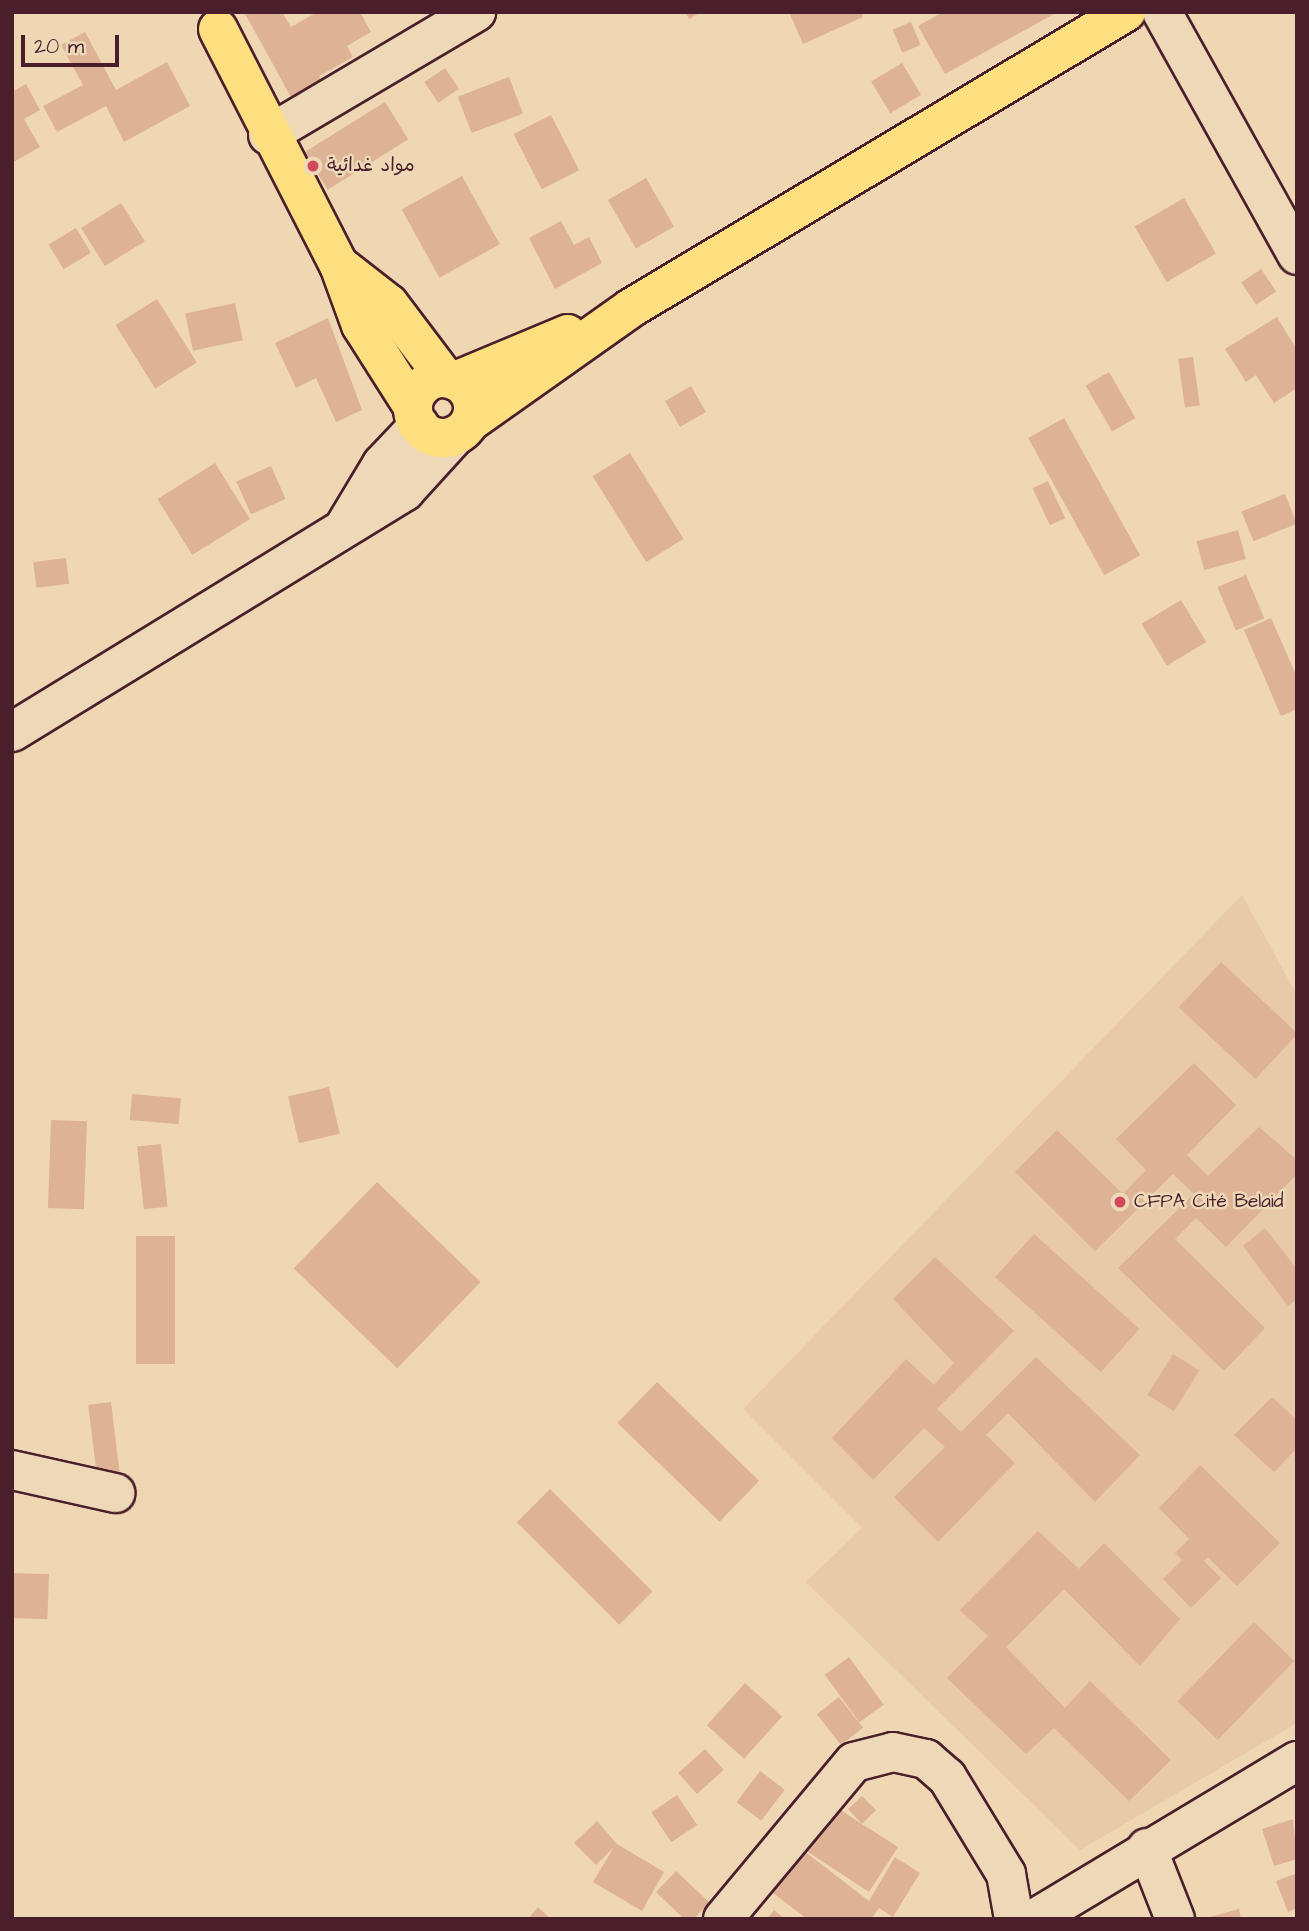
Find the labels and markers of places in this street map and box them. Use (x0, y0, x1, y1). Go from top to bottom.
place label: مواد غدائية (327, 155, 415, 177)
marker: مواد غدائية (305, 158, 321, 174)
place label: CFPA Cité Belaid (1134, 1191, 1283, 1213)
marker: CFPA Cité Belaid (1112, 1194, 1128, 1210)

